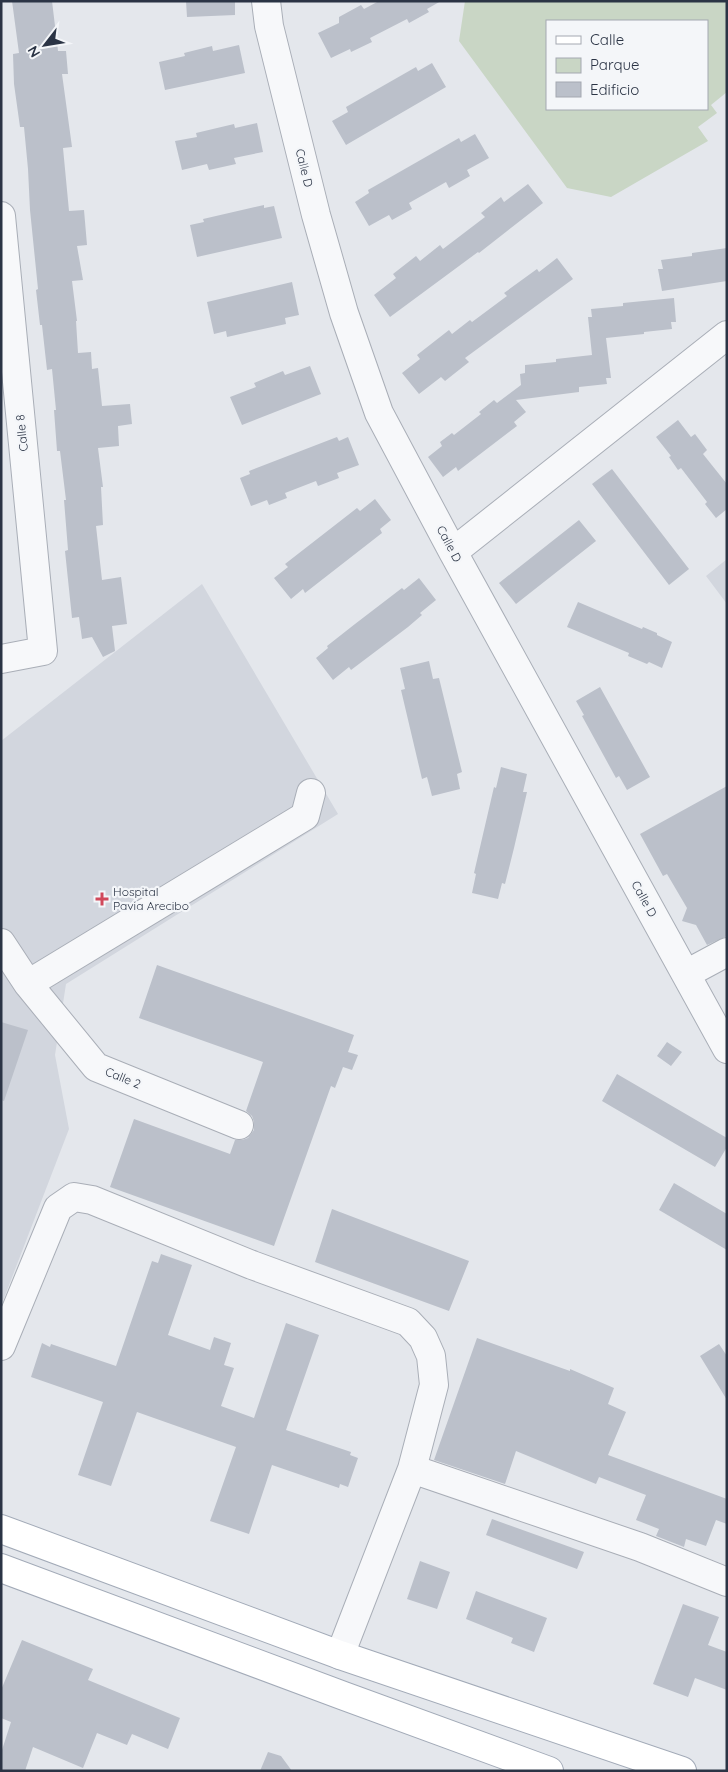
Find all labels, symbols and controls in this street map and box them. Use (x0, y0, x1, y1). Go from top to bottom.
north arrow (20, 20, 70, 70)
legend (546, 20, 708, 110)
text: Calle (590, 30, 624, 49)
text: N (23, 43, 44, 61)
text: Parque (590, 55, 640, 74)
text: Edificio (590, 80, 639, 99)
street label: Calle D (292, 147, 317, 189)
street label: Calle 8 (12, 414, 31, 452)
street label: Calle D (434, 523, 465, 565)
street label: Calle D (628, 878, 661, 920)
place label: Hospital Pavia Arecibo (113, 884, 189, 913)
marker: Hospital Pavia Arecibo (95, 892, 109, 906)
street label: Calle 2 (103, 1064, 144, 1092)

